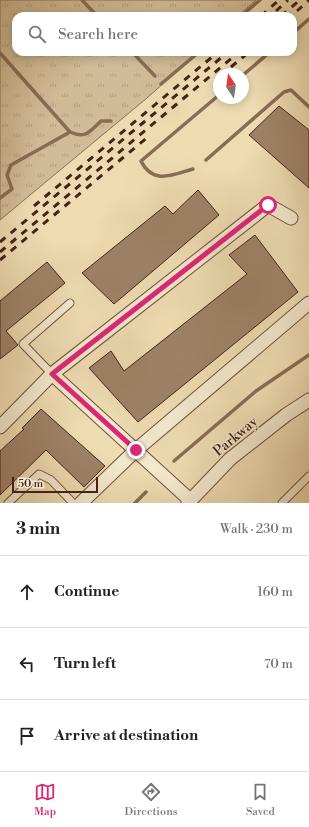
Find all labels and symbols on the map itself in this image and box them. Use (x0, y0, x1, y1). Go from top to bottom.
north arrow (213, 68, 249, 104)
route start (259, 196, 277, 214)
street label: Parkway (210, 413, 262, 461)
route end (127, 441, 145, 459)
scale bar (12, 475, 98, 494)

